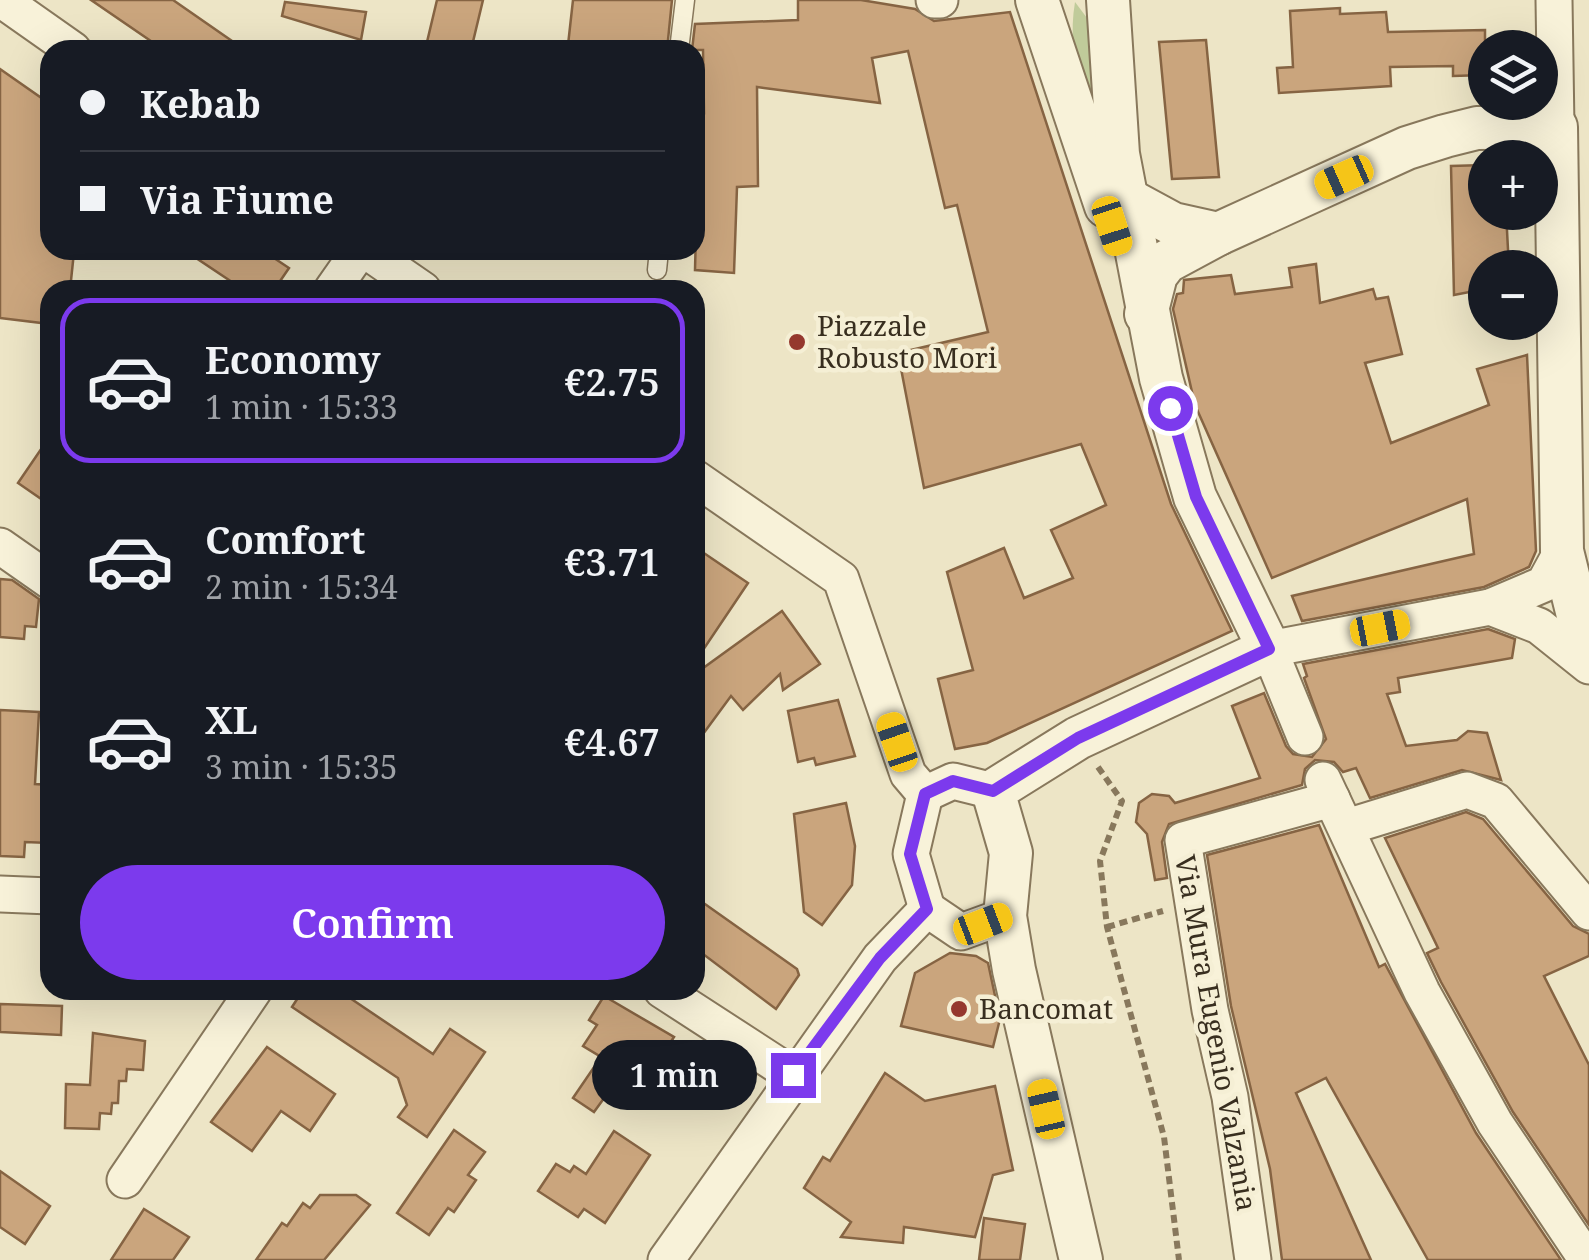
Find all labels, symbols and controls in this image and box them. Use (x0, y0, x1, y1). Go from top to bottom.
map controls (1468, 30, 1558, 340)
button: layers (1468, 30, 1558, 120)
text: Kebab (140, 77, 261, 129)
button: + (1468, 140, 1558, 230)
car (1310, 151, 1378, 203)
text: Via Fiume (140, 173, 334, 225)
car (1088, 193, 1136, 259)
button: − (1468, 250, 1558, 340)
place label: Piazzale Robusto Mori (817, 306, 997, 376)
marker: Piazzale Robusto Mori (786, 331, 808, 353)
text: Economy (205, 333, 381, 385)
icon: car (85, 336, 175, 426)
text: €2.75 (564, 355, 660, 407)
text: 1 min · 15:33 (205, 385, 398, 428)
route start (1148, 386, 1193, 431)
text: Comfort (205, 513, 365, 565)
icon: car (85, 516, 175, 606)
text: €3.71 (564, 535, 660, 587)
text: 2 min · 15:34 (205, 565, 398, 608)
car (1348, 608, 1412, 648)
text: XL (205, 693, 258, 745)
icon: car (85, 696, 175, 786)
car (873, 709, 921, 775)
text: €4.67 (564, 715, 660, 767)
text: 3 min · 15:35 (205, 745, 398, 788)
street label: Via Mura Eugenio Valzania (1167, 852, 1267, 1214)
button: Confirm (80, 865, 665, 980)
car (950, 899, 1016, 949)
place label: Bancomat (979, 989, 1113, 1027)
marker: Bancomat (948, 998, 970, 1020)
callout: 1 min (593, 1040, 758, 1110)
text: 1 min (630, 1053, 719, 1096)
route end (771, 1053, 816, 1098)
car (1025, 1076, 1067, 1142)

